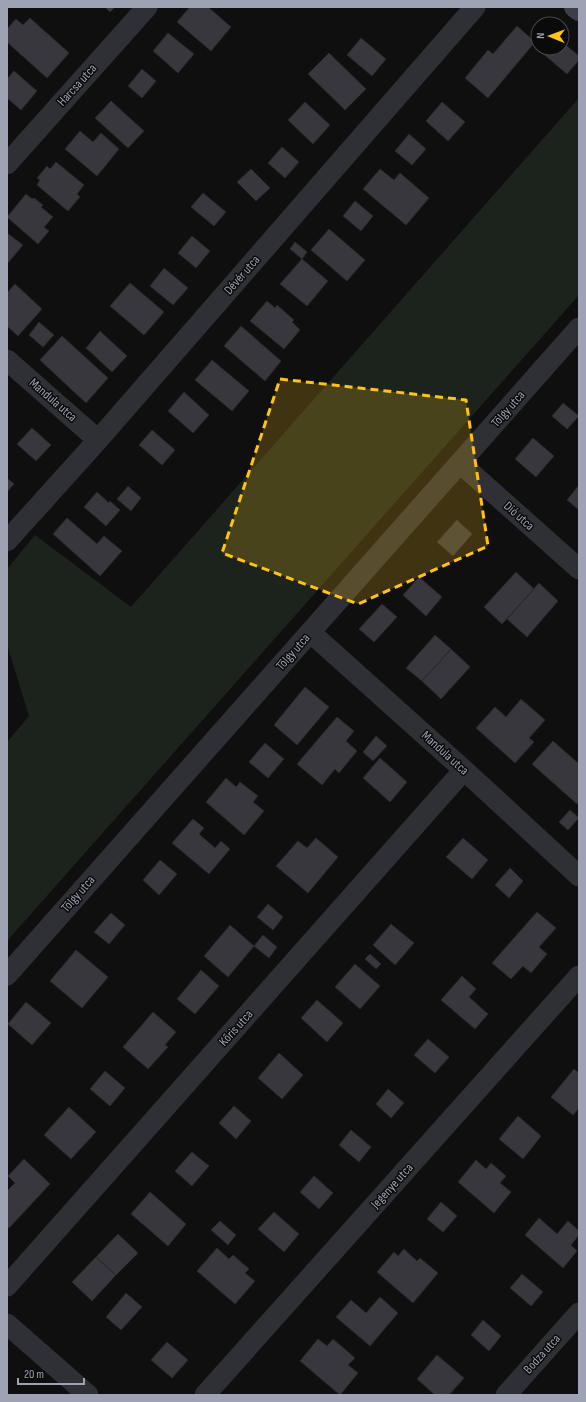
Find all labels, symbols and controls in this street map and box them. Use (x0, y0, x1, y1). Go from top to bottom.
north arrow (530, 16, 570, 56)
text: N (534, 33, 547, 39)
street label: Harcsa utca (54, 61, 100, 109)
street label: Dévér utca (221, 252, 263, 298)
street label: Mandula utca (26, 375, 80, 425)
street label: Tölgy utca (488, 387, 528, 431)
street label: Dió utca (500, 498, 538, 534)
street label: Tölgy utca (273, 630, 313, 674)
street label: Mandula utca (418, 728, 472, 778)
street label: Tölgy utca (58, 872, 98, 916)
street label: Kőris utca (216, 1007, 256, 1049)
street label: Jegenye utca (367, 1160, 416, 1213)
street label: Bodza utca (520, 1331, 564, 1377)
scale bar (18, 1360, 84, 1386)
text: 20 m (24, 1367, 44, 1382)

